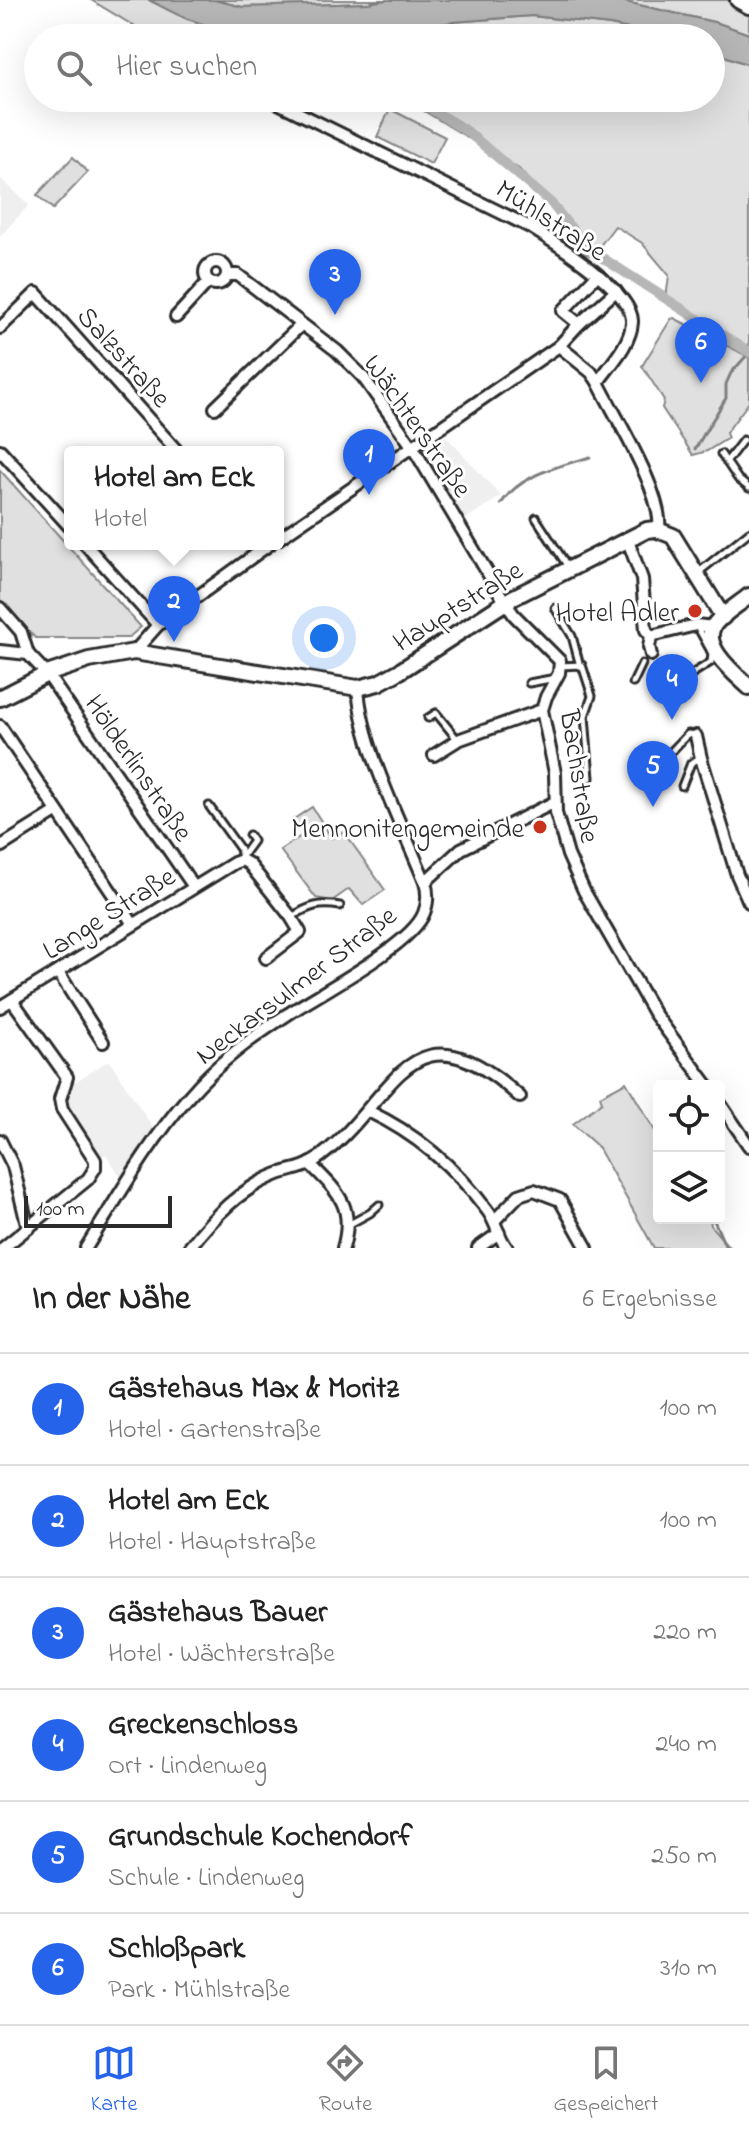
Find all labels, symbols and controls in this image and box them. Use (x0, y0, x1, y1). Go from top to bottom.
search box (24, 24, 725, 112)
icon: search (52, 46, 96, 90)
text: Hier suchen (116, 46, 257, 90)
street label: Mühlstraße (486, 171, 614, 274)
pin: 3 (309, 249, 361, 315)
street label: Salzstraße (66, 298, 179, 419)
pin: 6 (675, 317, 727, 383)
street label: Wächterstraße (351, 347, 481, 507)
pin: 1 (343, 429, 395, 495)
popup (64, 446, 284, 550)
text: Hotel am Eck (94, 457, 254, 501)
text: Hotel (94, 501, 147, 539)
street label: Hauptstraße (386, 551, 532, 664)
pin: 2 (148, 576, 200, 642)
place label: Hotel Adler (556, 594, 679, 635)
marker: Hotel Adler (686, 602, 704, 620)
your location (304, 618, 344, 658)
pin: 4 (646, 654, 698, 720)
street label: Hölderlinstraße (73, 687, 202, 851)
street label: Bachstraße (547, 706, 608, 847)
pin: 5 (627, 741, 679, 807)
place label: Mennonitengemeinde (291, 810, 524, 851)
marker: Mennonitengemeinde (531, 818, 549, 836)
street label: Lange Straße (35, 858, 185, 972)
street label: Neckarsulmer Straße (188, 897, 407, 1076)
map controls (653, 1080, 725, 1224)
button: locate (653, 1080, 725, 1152)
button: layers (653, 1152, 725, 1224)
scale bar (24, 1192, 172, 1228)
text: 100 m (36, 1194, 85, 1226)
text: In der Nähe (32, 1275, 190, 1325)
text: 6 Ergebnisse (583, 1281, 717, 1319)
text: Gästehaus Max & Moritz (108, 1368, 399, 1412)
text: 1 (54, 1390, 62, 1428)
text: 100 m (660, 1390, 717, 1428)
text: Hotel · Gartenstraße (108, 1412, 321, 1450)
text: Hotel am Eck (108, 1480, 269, 1524)
text: 2 (52, 1502, 64, 1540)
text: 100 m (660, 1502, 717, 1540)
text: Hotel · Hauptstraße (108, 1524, 316, 1562)
text: Gästehaus Bauer (108, 1592, 327, 1636)
text: 3 (53, 1614, 63, 1652)
text: 220 m (653, 1614, 717, 1652)
text: Hotel · Wächterstraße (108, 1636, 335, 1674)
text: Greckenschloss (108, 1704, 298, 1748)
text: 4 (53, 1726, 63, 1764)
text: 240 m (655, 1726, 717, 1764)
text: Ort · Lindenweg (108, 1748, 267, 1786)
text: Grundschule Kochendorf (108, 1816, 412, 1860)
text: 5 (51, 1838, 65, 1876)
text: 250 m (651, 1838, 717, 1876)
text: Schule · Lindenweg (108, 1860, 305, 1898)
text: Schloßpark (108, 1928, 245, 1972)
text: 6 (52, 1950, 64, 1988)
text: 310 m (660, 1950, 717, 1988)
text: Park · Mühlstraße (108, 1972, 290, 2010)
tab: Karte (91, 2041, 137, 2121)
tab: Route (319, 2041, 372, 2121)
tab: Gespeichert (553, 2041, 658, 2121)

